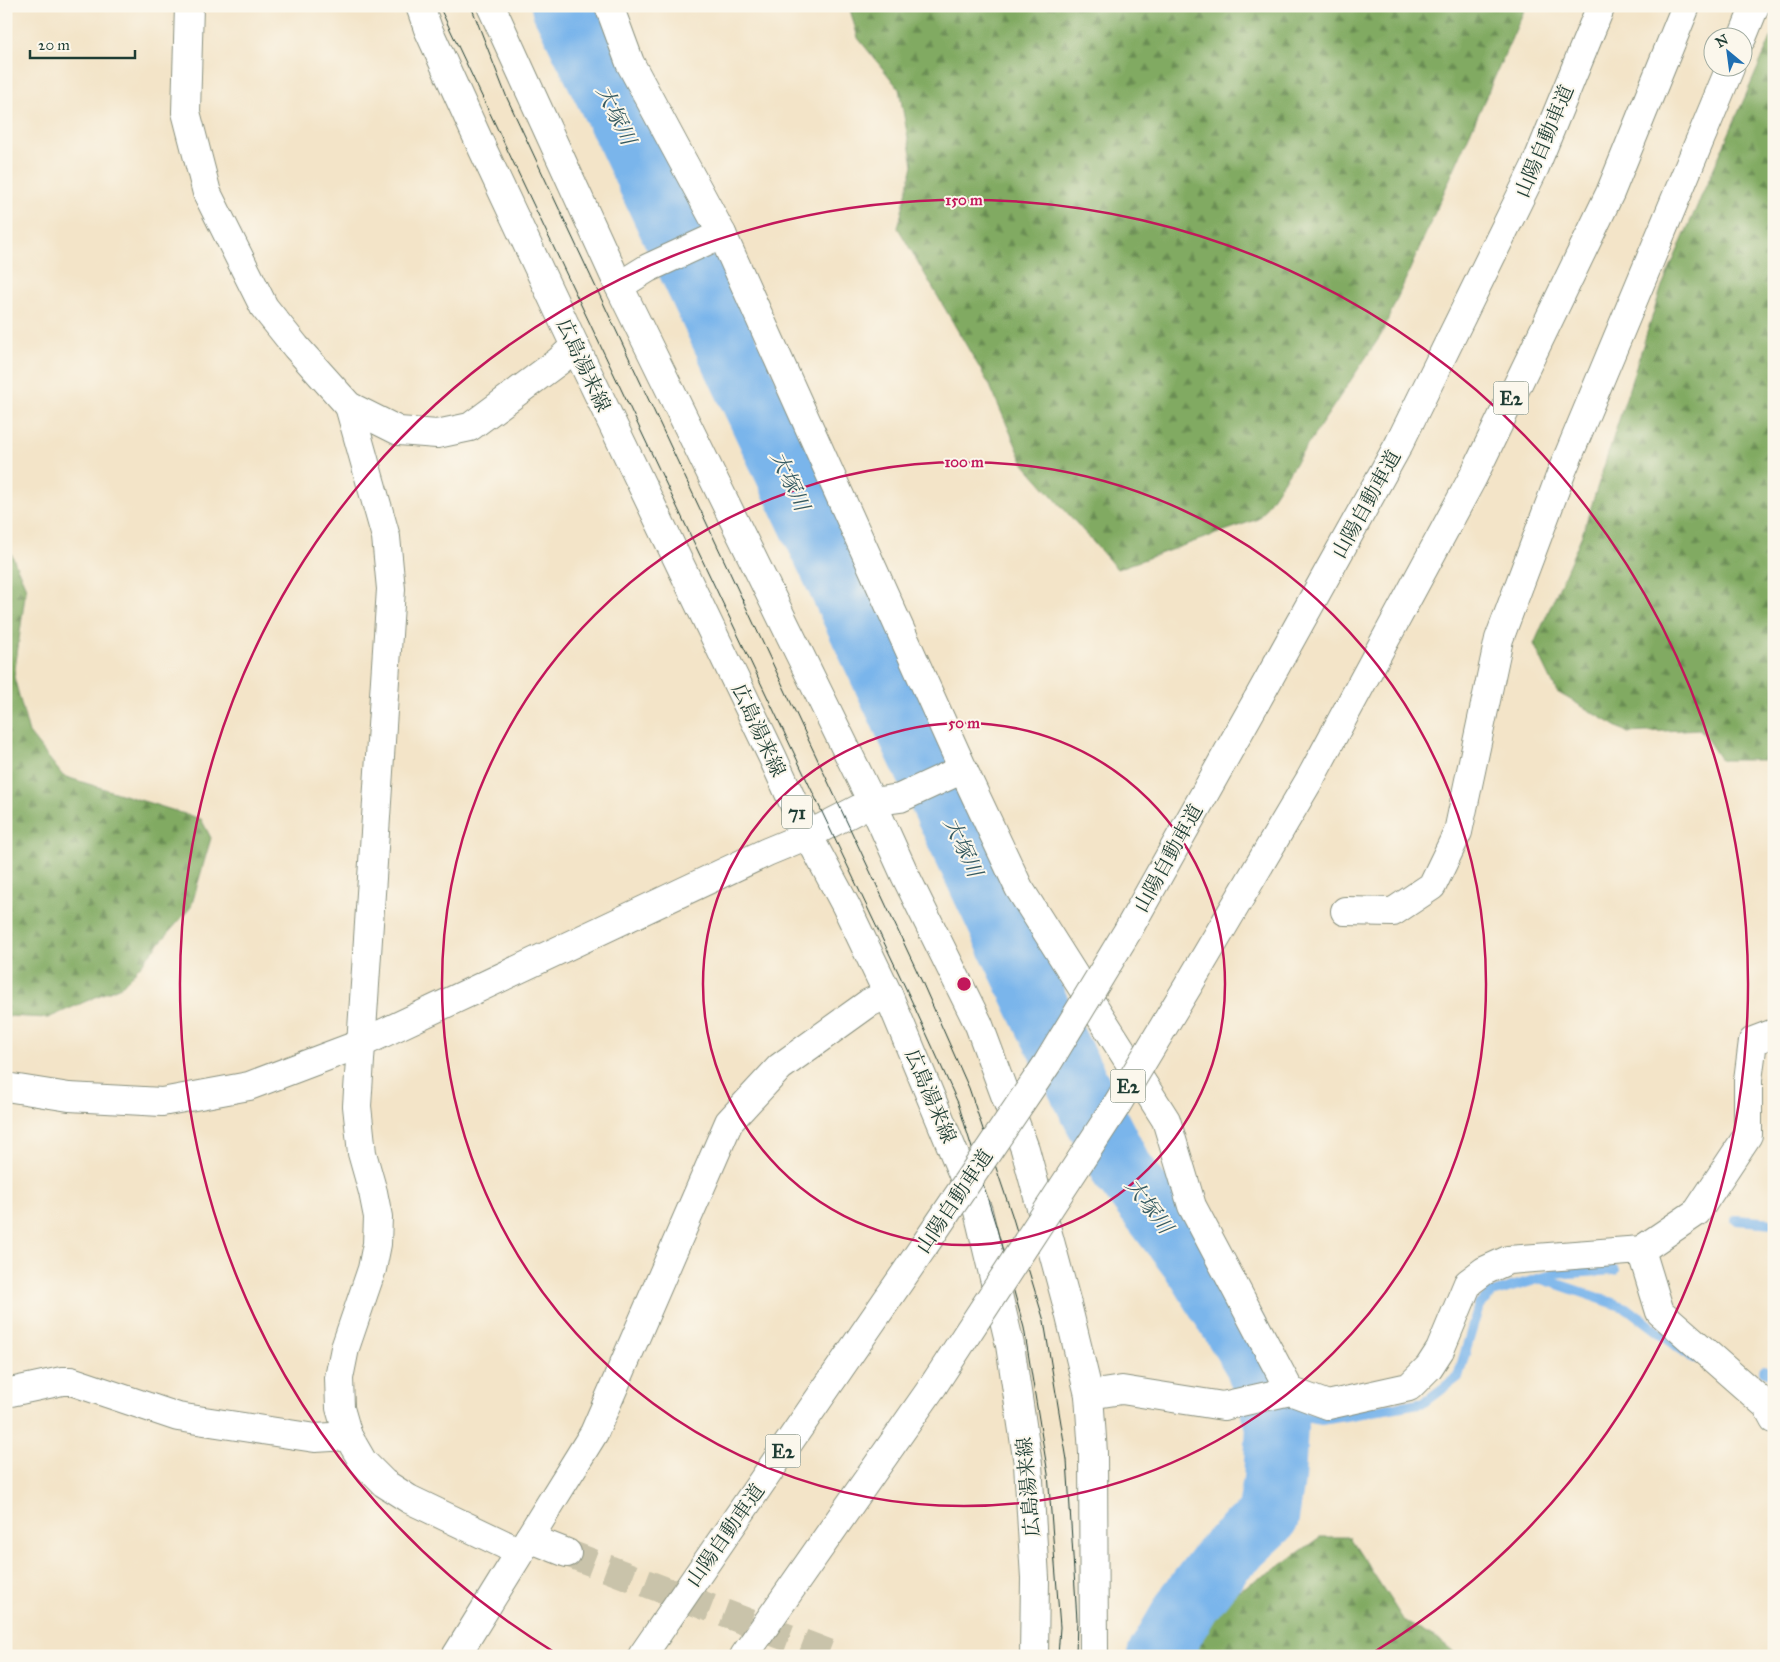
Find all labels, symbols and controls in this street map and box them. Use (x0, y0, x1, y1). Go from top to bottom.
scale bar (30, 28, 135, 60)
north arrow (1702, 28, 1752, 78)
text: N (1713, 31, 1731, 51)
text: 20 m (38, 36, 70, 54)
water label: 大塚川 (591, 81, 642, 151)
street label: 山陽自動車道 (1510, 81, 1578, 201)
text: 150 m (945, 191, 983, 209)
street label: 広島湯来線 (552, 315, 616, 415)
road number: E2 (1494, 382, 1528, 414)
street label: 山陽自動車道 (1326, 446, 1406, 562)
water label: 大塚川 (765, 447, 816, 517)
text: 100 m (944, 453, 984, 471)
street label: 広島湯来線 (727, 680, 791, 780)
text: 50 m (948, 714, 980, 732)
road number: 71 (782, 796, 812, 829)
street label: 山陽自動車道 (1128, 800, 1208, 916)
water label: 大塚川 (938, 813, 989, 883)
centre of rings (955, 975, 973, 993)
street label: 広島湯来線 (900, 1045, 962, 1147)
road number: E2 (1110, 1070, 1146, 1102)
street label: 山陽自動車道 (910, 1145, 998, 1257)
water label: 大塚川 (1120, 1173, 1180, 1241)
road number: E2 (766, 1434, 800, 1468)
street label: 広島湯来線 (1012, 1436, 1044, 1538)
street label: 山陽自動車道 (681, 1479, 769, 1591)

